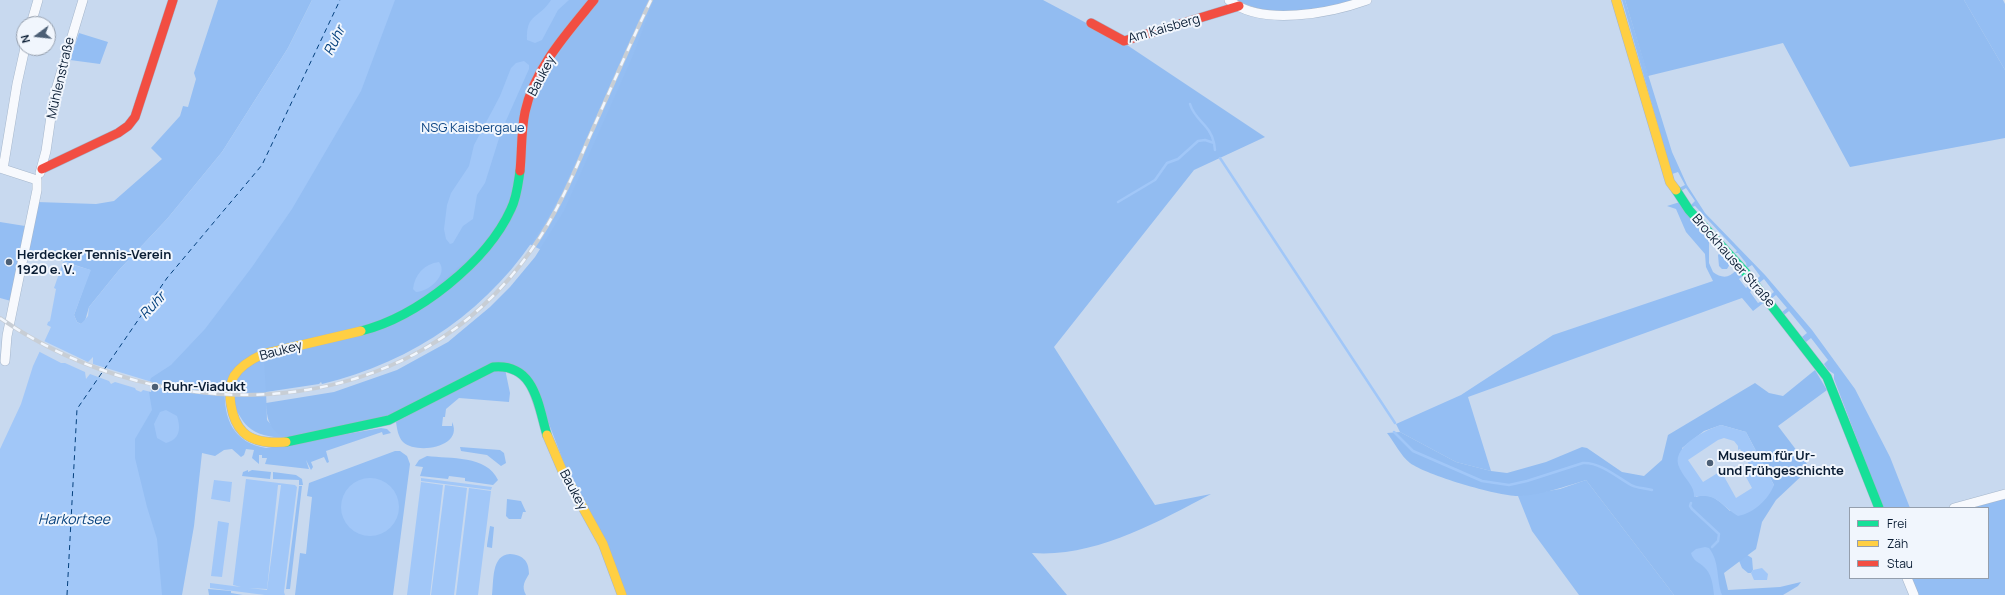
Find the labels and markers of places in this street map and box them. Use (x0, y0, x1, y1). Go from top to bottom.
place label: Herdecker Tennis-Verein 1920 e. V. (17, 247, 171, 278)
marker: Herdecker Tennis-Verein 1920 e. V. (4, 257, 14, 267)
place label: Ruhr-Viadukt (163, 379, 246, 395)
marker: Ruhr-Viadukt (150, 382, 160, 392)
place label: Museum für Ur- und Frühgeschichte (1718, 448, 1844, 479)
marker: Museum für Ur- und Frühgeschichte (1705, 458, 1715, 468)

